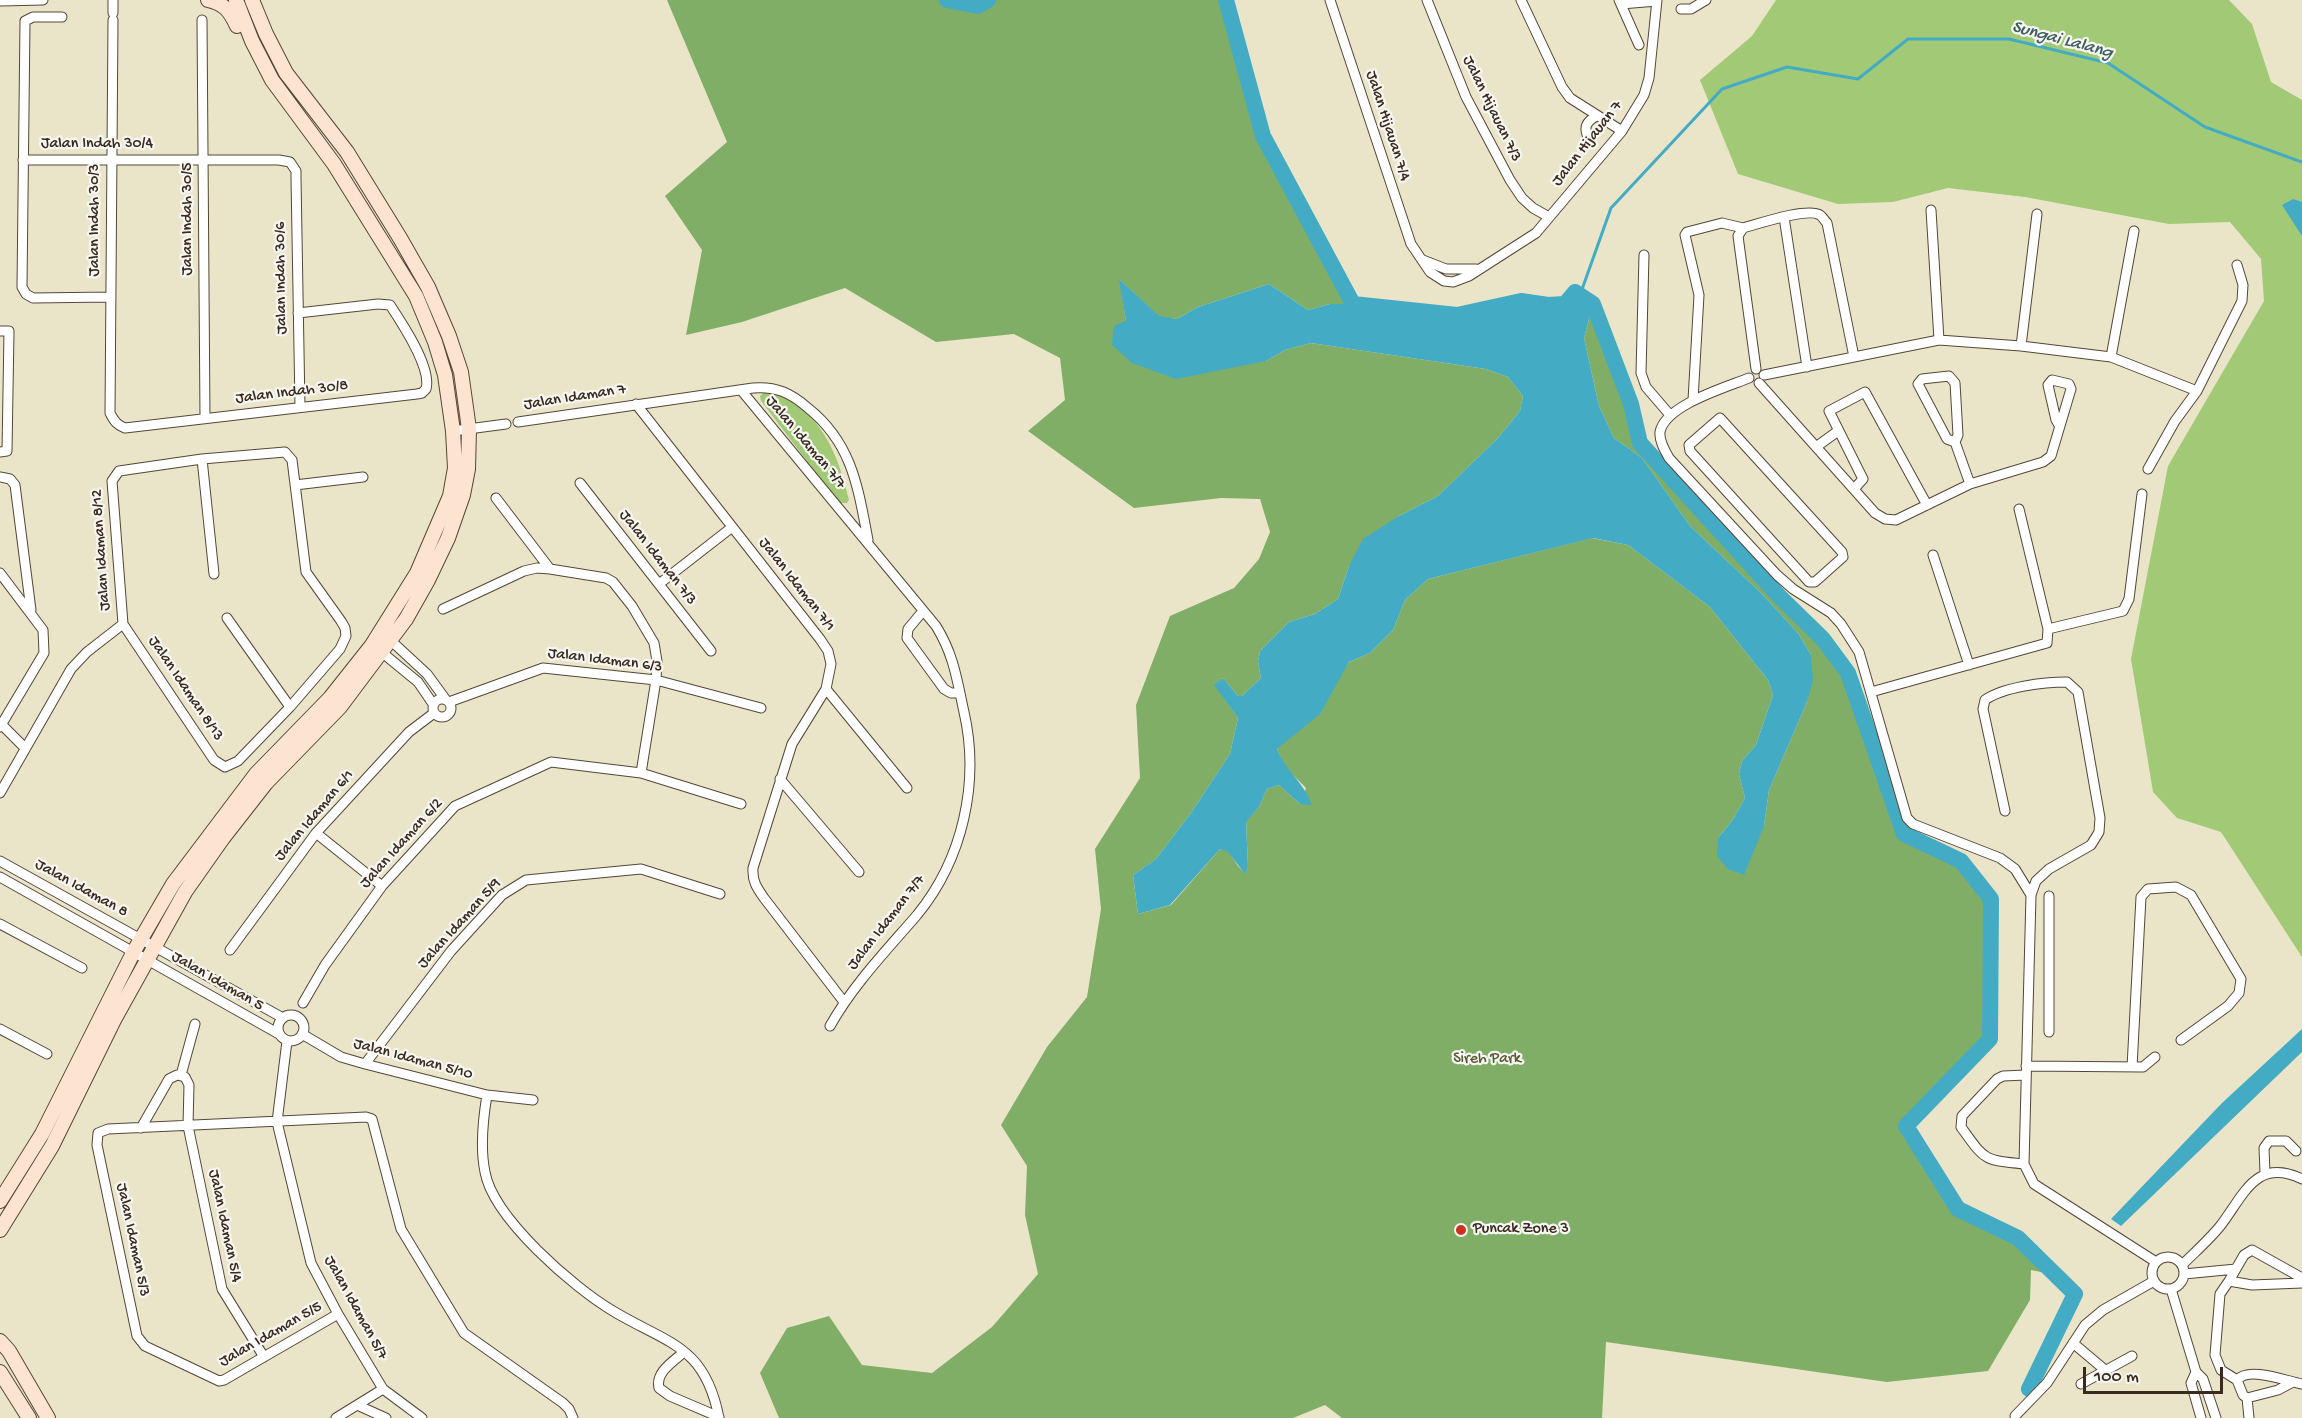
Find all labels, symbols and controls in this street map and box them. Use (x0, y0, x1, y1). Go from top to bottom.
water label: Sungai Lalang (2009, 17, 2115, 65)
street label: Jalan Hijauan 7/3 (1457, 53, 1525, 165)
street label: Jalan Hijauan 7/4 (1360, 68, 1414, 184)
street label: Jalan Hijauan 7 (1549, 97, 1627, 191)
street label: Jalan Indah 30/4 (41, 135, 153, 155)
street label: Jalan Indah 30/5 (179, 163, 199, 275)
street label: Jalan Indah 30/3 (86, 164, 106, 276)
street label: Jalan Indah 30/6 (271, 222, 293, 334)
street label: Jalan Indah 30/8 (235, 377, 349, 409)
street label: Jalan Idaman 7 (523, 380, 627, 416)
street label: Jalan Idaman 7/7 (761, 393, 849, 493)
street label: Jalan Idaman 8/12 (88, 489, 116, 611)
street label: Jalan Idaman 7/3 (614, 507, 700, 609)
street label: Jalan Idaman 7/1 (753, 534, 839, 636)
street label: Jalan Idaman 8/13 (143, 633, 227, 745)
street label: Jalan Idaman 6/3 (547, 644, 663, 678)
street label: Jalan Idaman 6/1 (271, 766, 359, 866)
street label: Jalan Idaman 6/2 (356, 795, 448, 893)
street label: Jalan Idaman 8 (31, 855, 131, 923)
street label: Jalan Idaman 7/7 (844, 872, 930, 974)
street label: Jalan Idaman 5/9 (414, 875, 506, 973)
street label: Jalan Idaman 5 (167, 948, 267, 1016)
street label: Jalan Idaman 5/10 (351, 1035, 475, 1085)
park label: Sireh Park (1453, 1050, 1521, 1070)
street label: Jalan Idaman 5/4 (203, 1168, 245, 1284)
street label: Jalan Idaman 5/3 (111, 1182, 153, 1298)
place label: Puncak Zone 3 (1473, 1220, 1569, 1240)
marker: Puncak Zone 3 (1454, 1223, 1468, 1237)
street label: Jalan Idaman 5/7 (319, 1253, 391, 1363)
street label: Jalan Idaman 5/5 (216, 1298, 326, 1372)
scale bar (2086, 1355, 2226, 1393)
text: 100 m (2094, 1367, 2139, 1388)

